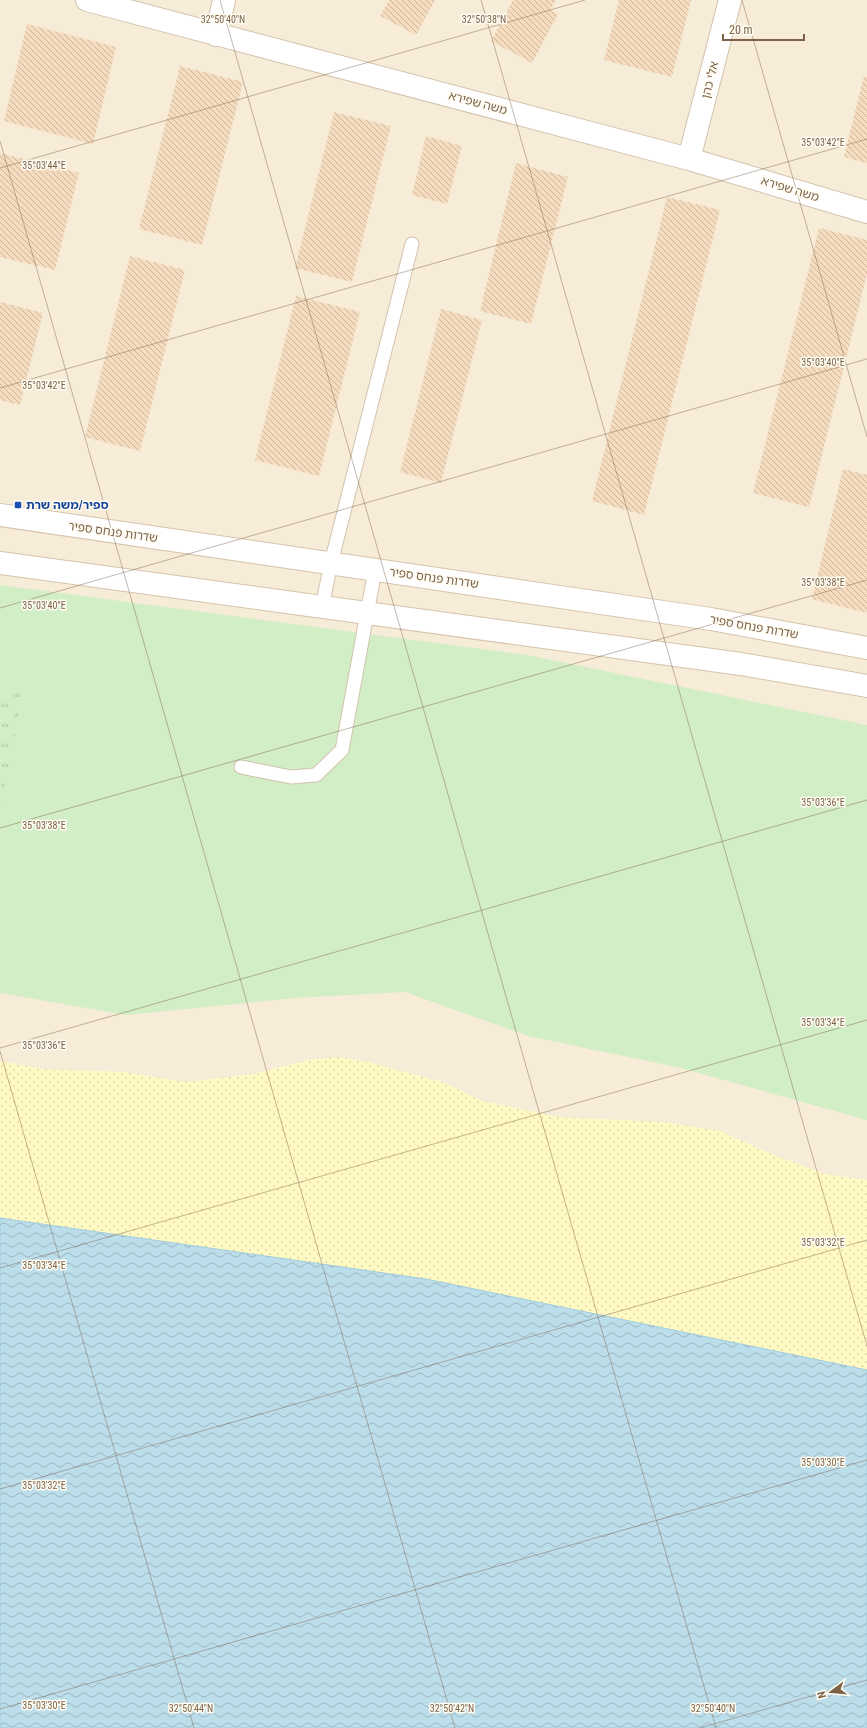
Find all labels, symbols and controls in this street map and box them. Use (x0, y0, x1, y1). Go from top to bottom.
text: 32°50'40"N (201, 14, 245, 25)
text: 32°50'38"N (462, 14, 506, 25)
scale bar (723, 16, 804, 42)
text: 20 m (729, 23, 753, 37)
street label: אלי כהן (699, 60, 721, 100)
street label: משה שפירא (447, 88, 509, 118)
text: 35°03'42"E (801, 137, 845, 148)
text: 35°03'44"E (22, 160, 66, 171)
street label: משה שפירא (759, 174, 821, 204)
text: 35°03'40"E (801, 357, 845, 368)
text: 35°03'42"E (22, 380, 66, 391)
place label: ספיר/משה שרת (26, 498, 109, 512)
marker: ספיר/משה שרת (13, 500, 23, 510)
street label: שדרות פנחס ספיר (67, 519, 159, 545)
street label: שדרות פנחס ספיר (388, 565, 480, 591)
text: 35°03'38"E (801, 577, 845, 588)
text: 35°03'40"E (22, 600, 66, 611)
street label: שדרות פנחס ספיר (708, 612, 800, 642)
text: 35°03'36"E (801, 797, 845, 808)
text: 35°03'38"E (22, 820, 66, 831)
text: 35°03'34"E (801, 1017, 845, 1028)
text: 35°03'36"E (22, 1040, 66, 1051)
text: 35°03'32"E (801, 1237, 845, 1248)
text: 35°03'34"E (22, 1260, 66, 1271)
text: 35°03'30"E (801, 1457, 845, 1468)
text: 35°03'32"E (22, 1480, 66, 1491)
north arrow (811, 1672, 851, 1712)
text: N (815, 1689, 829, 1700)
text: 35°03'30"E (22, 1700, 66, 1711)
text: 32°50'44"N (169, 1703, 213, 1714)
text: 32°50'42"N (430, 1703, 474, 1714)
text: 32°50'40"N (691, 1703, 735, 1714)

